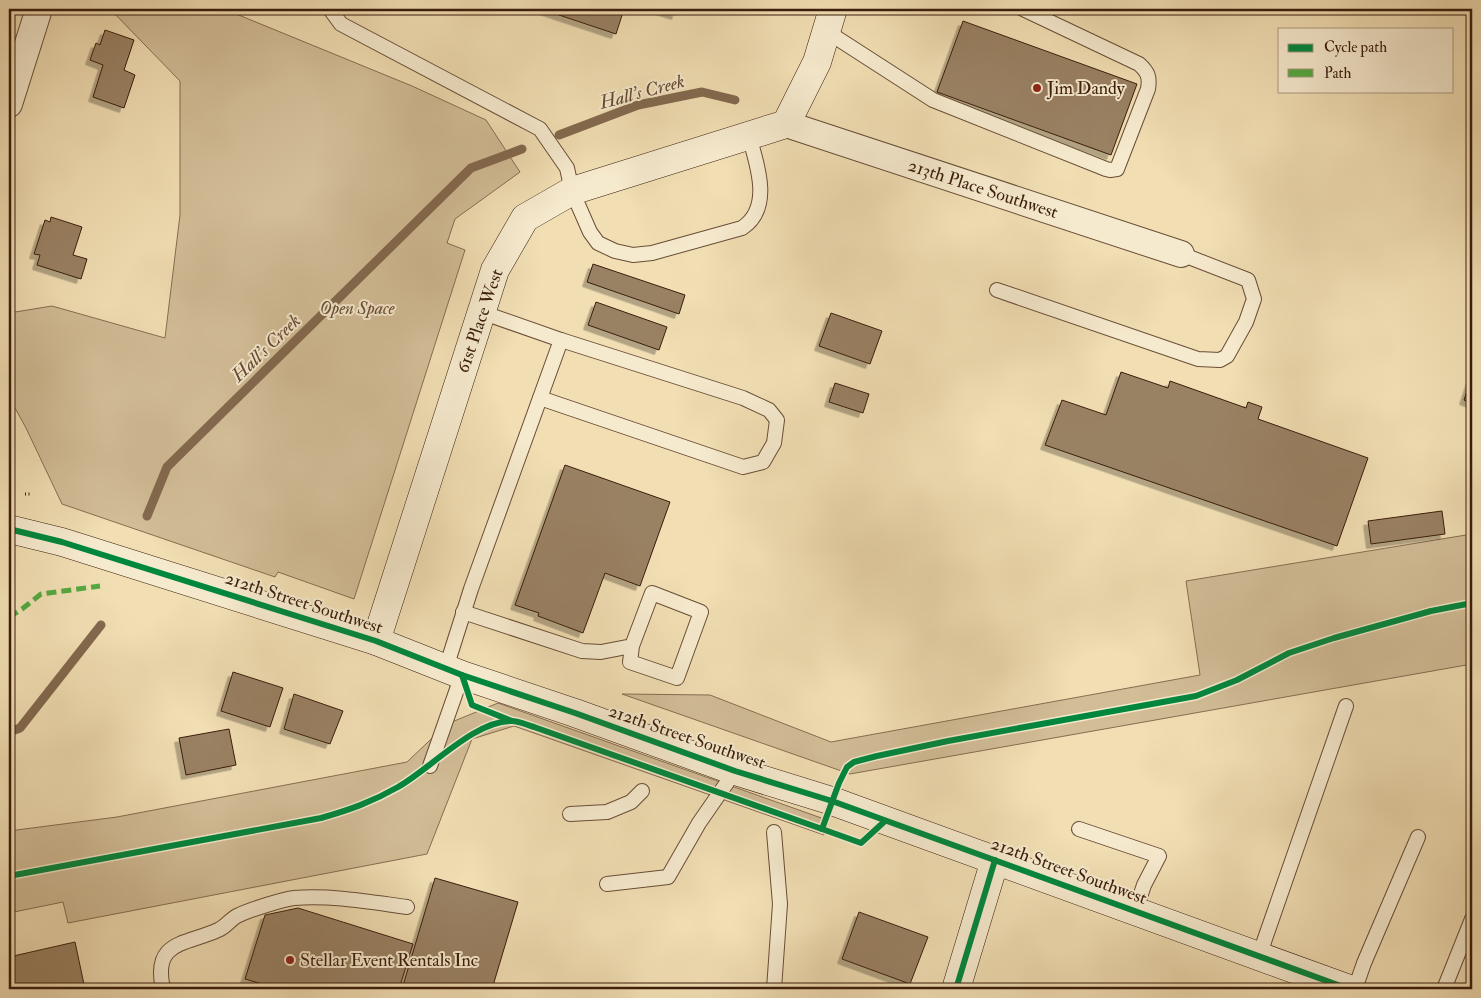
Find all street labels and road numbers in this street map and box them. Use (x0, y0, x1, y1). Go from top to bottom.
street label: 213th Place Southwest (905, 154, 1061, 224)
street label: 61st Place West (451, 266, 509, 376)
street label: 212th Street Southwest (222, 567, 386, 639)
street label: 212th Street Southwest (606, 699, 769, 775)
street label: 212th Street Southwest (988, 832, 1150, 910)

